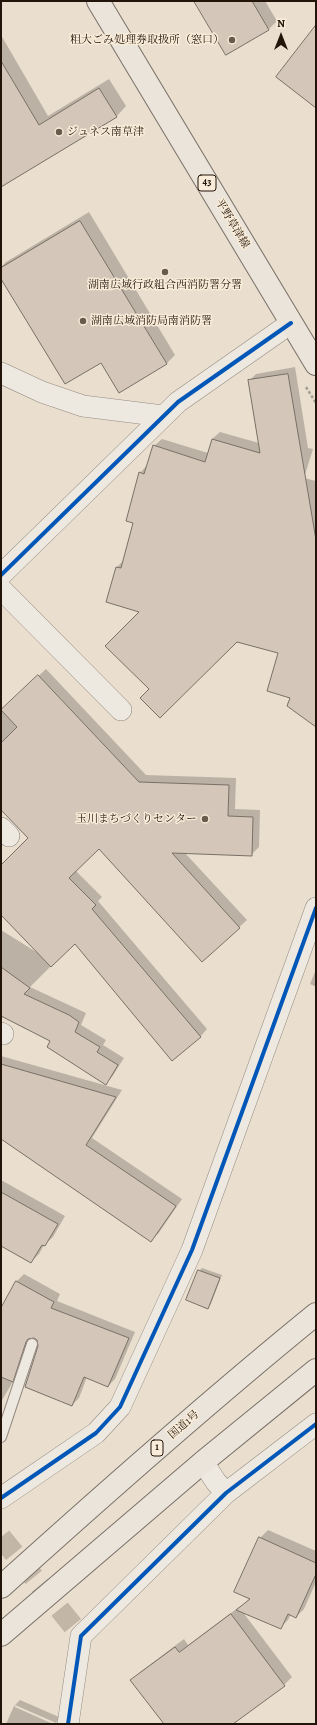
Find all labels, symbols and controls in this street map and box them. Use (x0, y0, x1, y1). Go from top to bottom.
north arrow (261, 16, 301, 56)
text: N (277, 16, 285, 31)
place label: 粗大ごみ処理券取扱所（窓口） (70, 33, 224, 47)
marker: 粗大ごみ処理券取扱所（窓口） (227, 35, 237, 45)
place label: ジュネス南草津 (67, 125, 144, 139)
marker: ジュネス南草津 (54, 127, 64, 137)
road number: 43 (198, 175, 216, 191)
street label: 平野草津線 (212, 197, 252, 251)
marker: 湖南広域行政組合西消防署分署 (160, 267, 170, 277)
place label: 湖南広域行政組合西消防署分署 (88, 278, 242, 292)
place label: 湖南広域消防局南消防署 (91, 314, 212, 328)
marker: 湖南広域消防局南消防署 (78, 316, 88, 326)
place label: 玉川まちづくりセンター (76, 812, 197, 826)
marker: 玉川まちづくりセンター (200, 814, 210, 824)
street label: 国道1号 (166, 1408, 202, 1442)
road number: 1 (151, 1440, 163, 1456)

